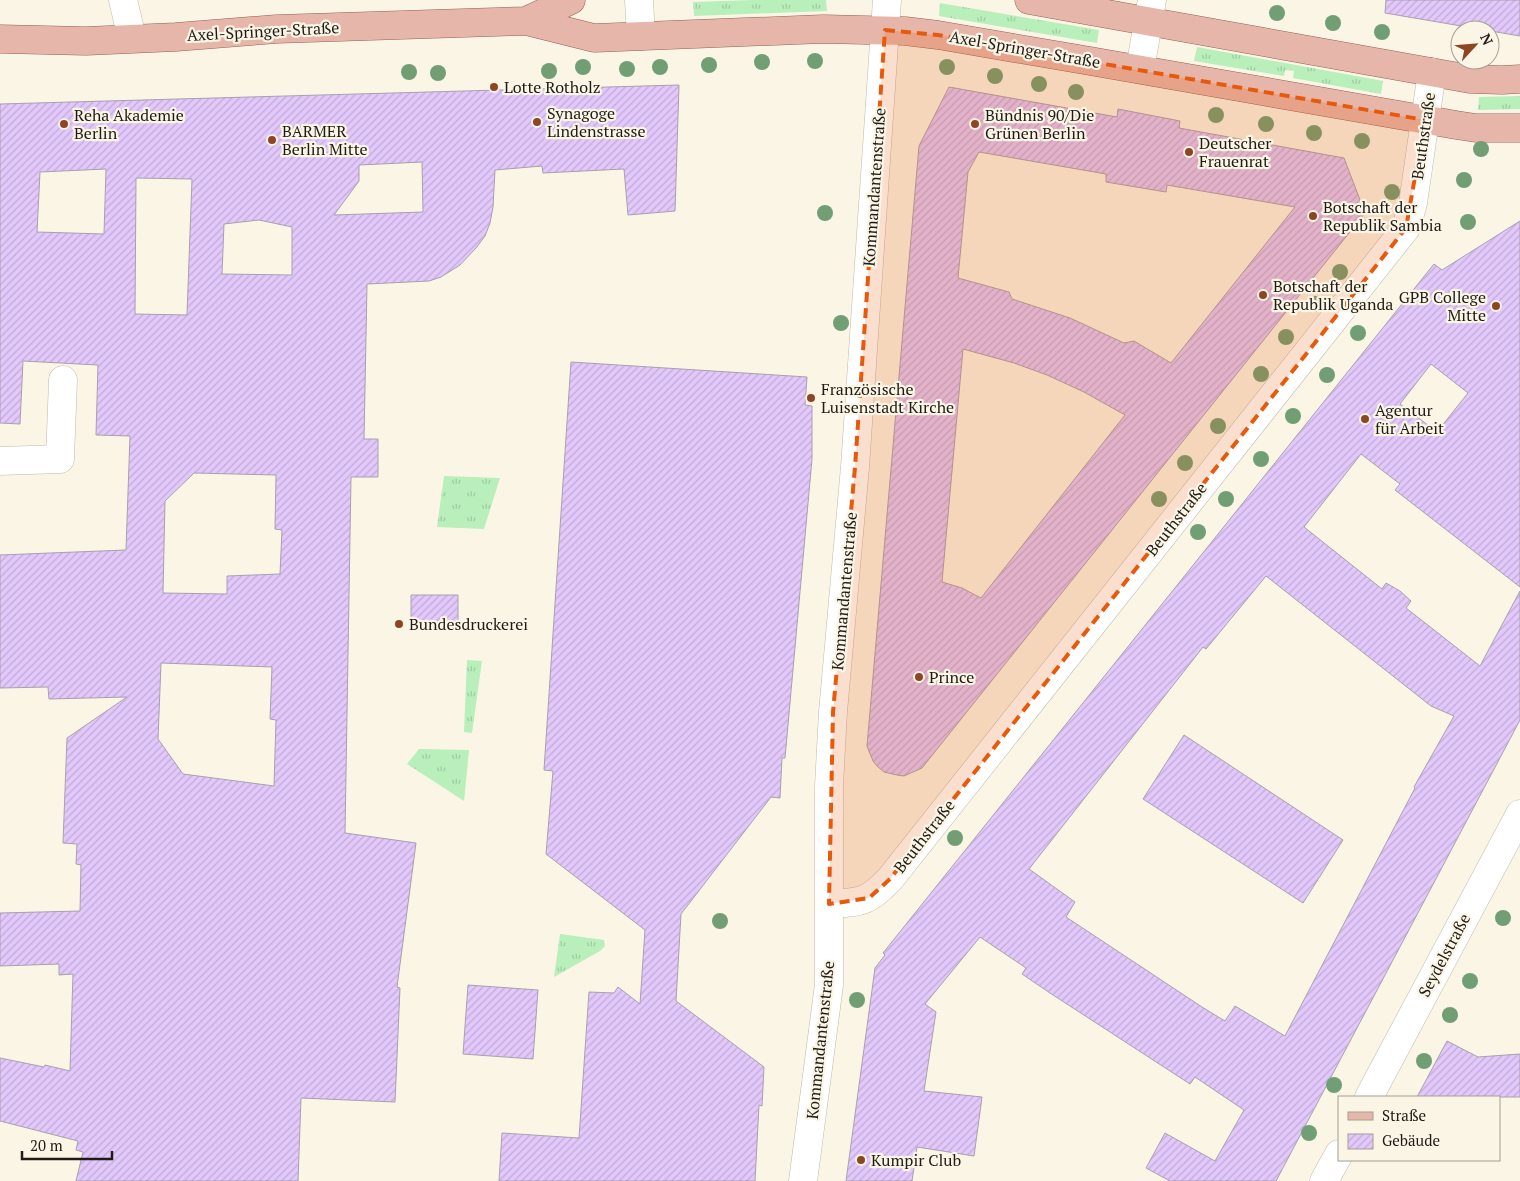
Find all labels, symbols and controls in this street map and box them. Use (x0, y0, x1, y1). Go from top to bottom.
street label: Axel-Springer-Straße (186, 16, 340, 46)
north arrow (1450, 20, 1500, 70)
street label: Axel-Springer-Straße (948, 25, 1102, 73)
text: N (1476, 30, 1498, 48)
place label: Lotte Rotholz (504, 76, 601, 98)
marker: Lotte Rotholz (488, 81, 500, 93)
street label: Beuthstraße (1406, 91, 1440, 181)
place label: Synagoge Lindenstrasse (547, 102, 646, 142)
place label: Reha Akademie Berlin (74, 104, 184, 144)
place label: Bündnis 90/Die Grünen Berlin (985, 104, 1094, 144)
street label: Kommandantenstraße (857, 107, 891, 267)
marker: Synagoge Lindenstrasse (531, 116, 543, 128)
marker: Reha Akademie Berlin (58, 118, 70, 130)
marker: Bündnis 90/Die Grünen Berlin (969, 118, 981, 130)
place label: BARMER Berlin Mitte (282, 120, 368, 160)
place label: Deutscher Frauenrat (1199, 132, 1272, 172)
marker: BARMER Berlin Mitte (266, 134, 278, 146)
marker: Deutscher Frauenrat (1183, 146, 1195, 158)
place label: Botschaft der Republik Sambia (1323, 196, 1442, 236)
marker: Botschaft der Republik Sambia (1307, 210, 1319, 222)
place label: Botschaft der Republik Uganda (1273, 275, 1393, 315)
place label: GPB College Mitte (1399, 286, 1486, 326)
marker: Botschaft der Republik Uganda (1257, 289, 1269, 301)
marker: GPB College Mitte (1490, 300, 1502, 312)
place label: Französische Luisenstadt Kirche (821, 378, 954, 418)
marker: Französische Luisenstadt Kirche (805, 392, 817, 404)
place label: Agentur für Arbeit (1375, 399, 1444, 439)
marker: Agentur für Arbeit (1359, 413, 1371, 425)
street label: Beuthstraße (1140, 478, 1212, 560)
street label: Kommandantenstraße (826, 511, 862, 671)
place label: Bundesdruckerei (409, 613, 528, 635)
marker: Bundesdruckerei (393, 618, 405, 630)
place label: Prince (929, 666, 974, 688)
marker: Prince (913, 671, 925, 683)
street label: Beuthstraße (888, 795, 960, 877)
street label: Seydelstraße (1413, 909, 1475, 1001)
street label: Kommandantenstraße (801, 960, 839, 1120)
legend (1338, 1096, 1500, 1161)
text: Straße (1382, 1105, 1426, 1125)
scale bar (22, 1128, 112, 1160)
text: Gebäude (1382, 1130, 1440, 1150)
text: 20 m (30, 1135, 63, 1155)
place label: Kumpir Club (871, 1149, 962, 1171)
marker: Kumpir Club (855, 1154, 867, 1166)

